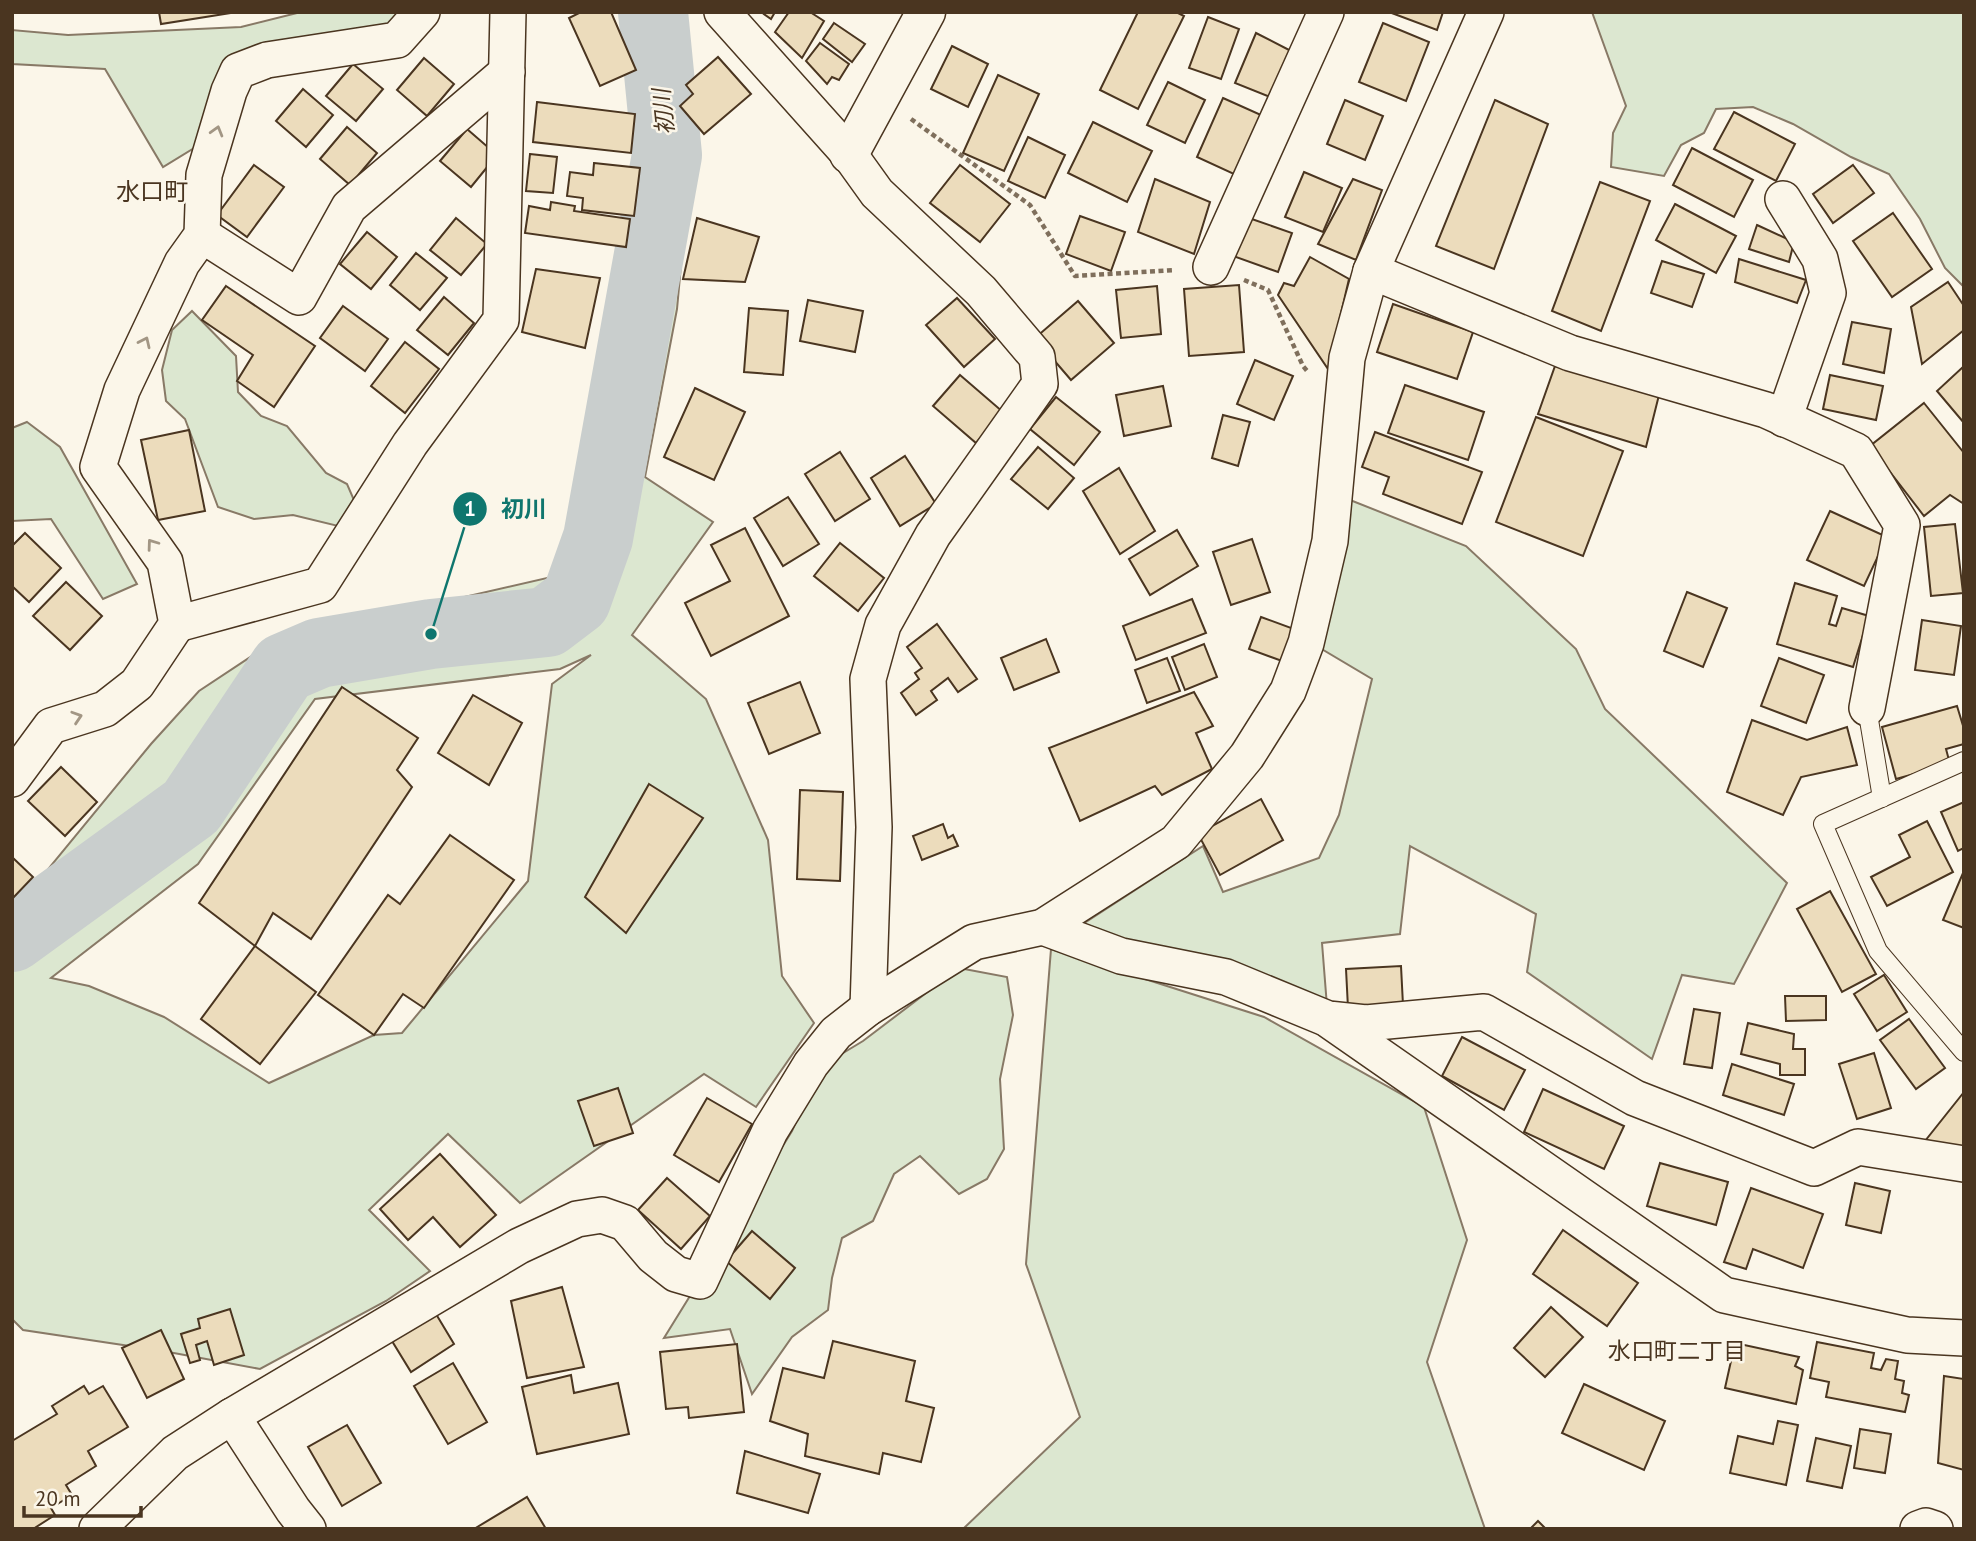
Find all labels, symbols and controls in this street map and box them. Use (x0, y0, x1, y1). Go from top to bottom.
water label: 初川 (646, 85, 680, 136)
one-way arrow (208, 126, 223, 138)
district label: 水口町 (116, 176, 188, 207)
one-way arrow (137, 337, 151, 349)
callout: 初川 (452, 487, 561, 531)
text: 初川 (501, 494, 547, 523)
text: 1 (464, 495, 476, 522)
one-way arrow (148, 539, 160, 551)
one-way arrow (71, 711, 83, 726)
district label: 水口町二丁目 (1608, 1336, 1746, 1365)
scale bar (24, 1474, 142, 1518)
text: 20 m (35, 1485, 81, 1512)

